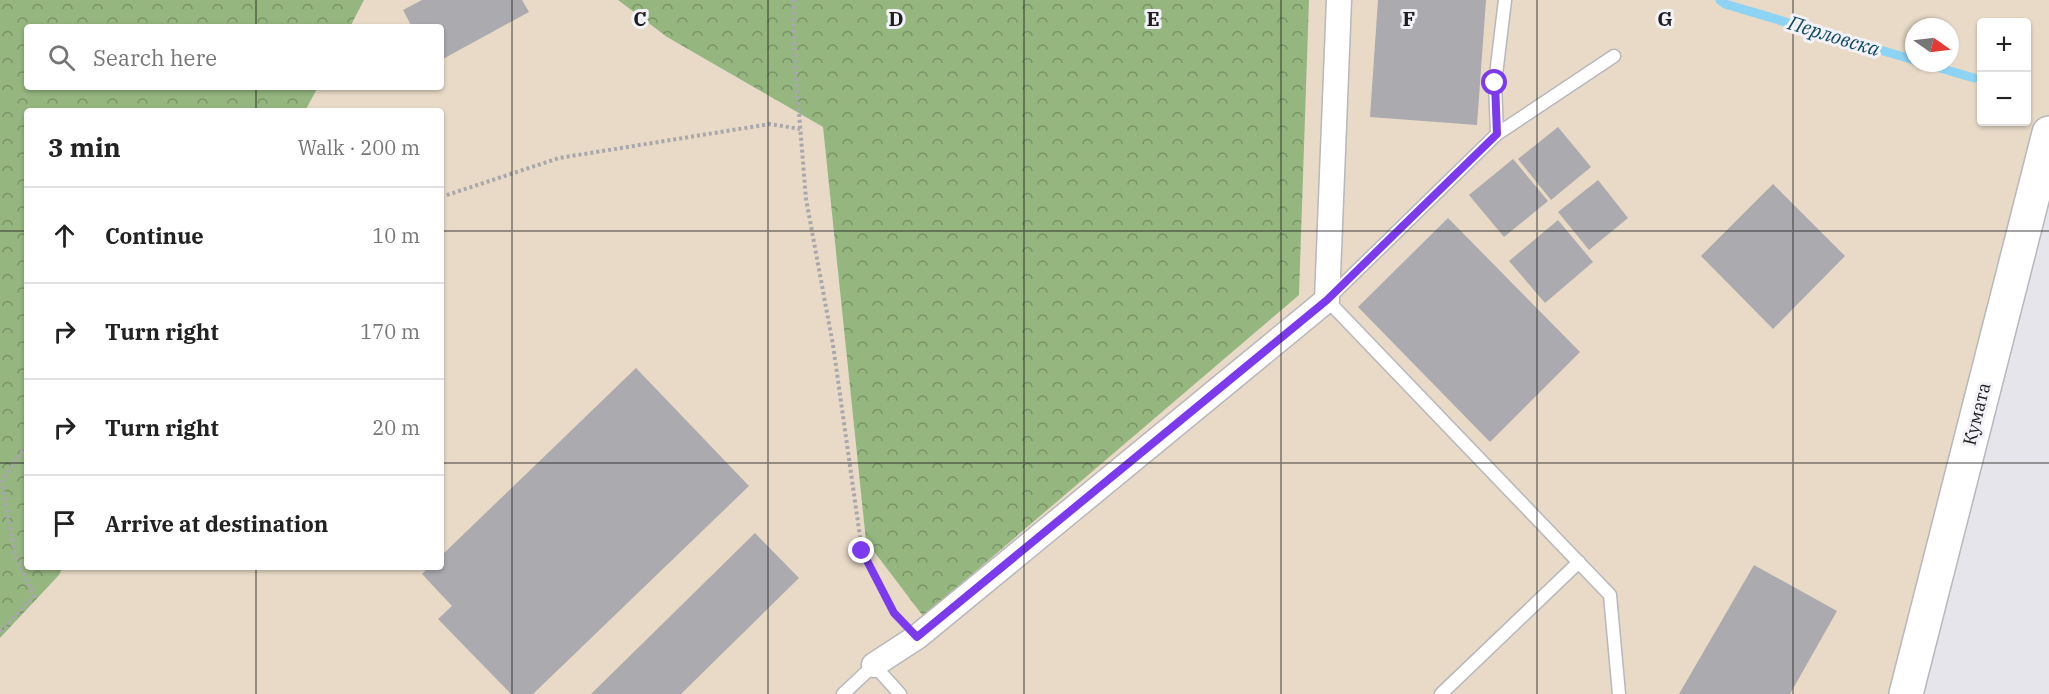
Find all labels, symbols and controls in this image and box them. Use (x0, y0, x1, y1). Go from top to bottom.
text: C (633, 5, 647, 32)
text: D (888, 5, 904, 32)
text: E (1146, 5, 1160, 32)
text: F (1403, 5, 1415, 32)
text: G (1657, 5, 1673, 32)
water label: Перловска (1784, 8, 1883, 62)
north arrow (1905, 18, 1959, 72)
map controls (1977, 18, 2031, 126)
button: + (1977, 18, 2031, 72)
search box (24, 24, 444, 90)
icon: search (45, 41, 78, 74)
text: Search here (93, 43, 217, 72)
route start (1481, 69, 1507, 95)
button: − (1977, 72, 2031, 126)
text: 3 min (48, 130, 121, 164)
text: Walk · 200 m (298, 134, 420, 161)
icon: ahead (48, 219, 81, 252)
text: Continue (105, 221, 204, 250)
text: 10 m (372, 222, 420, 249)
icon: right (48, 315, 81, 348)
text: Turn right (105, 317, 219, 346)
text: 170 m (360, 318, 420, 345)
street label: Кумата (1958, 380, 1995, 448)
icon: right (48, 411, 81, 444)
text: Turn right (105, 413, 219, 442)
text: 20 m (372, 414, 420, 441)
icon: arrive (48, 507, 81, 540)
text: Arrive at destination (105, 509, 328, 538)
route end (848, 537, 874, 563)

